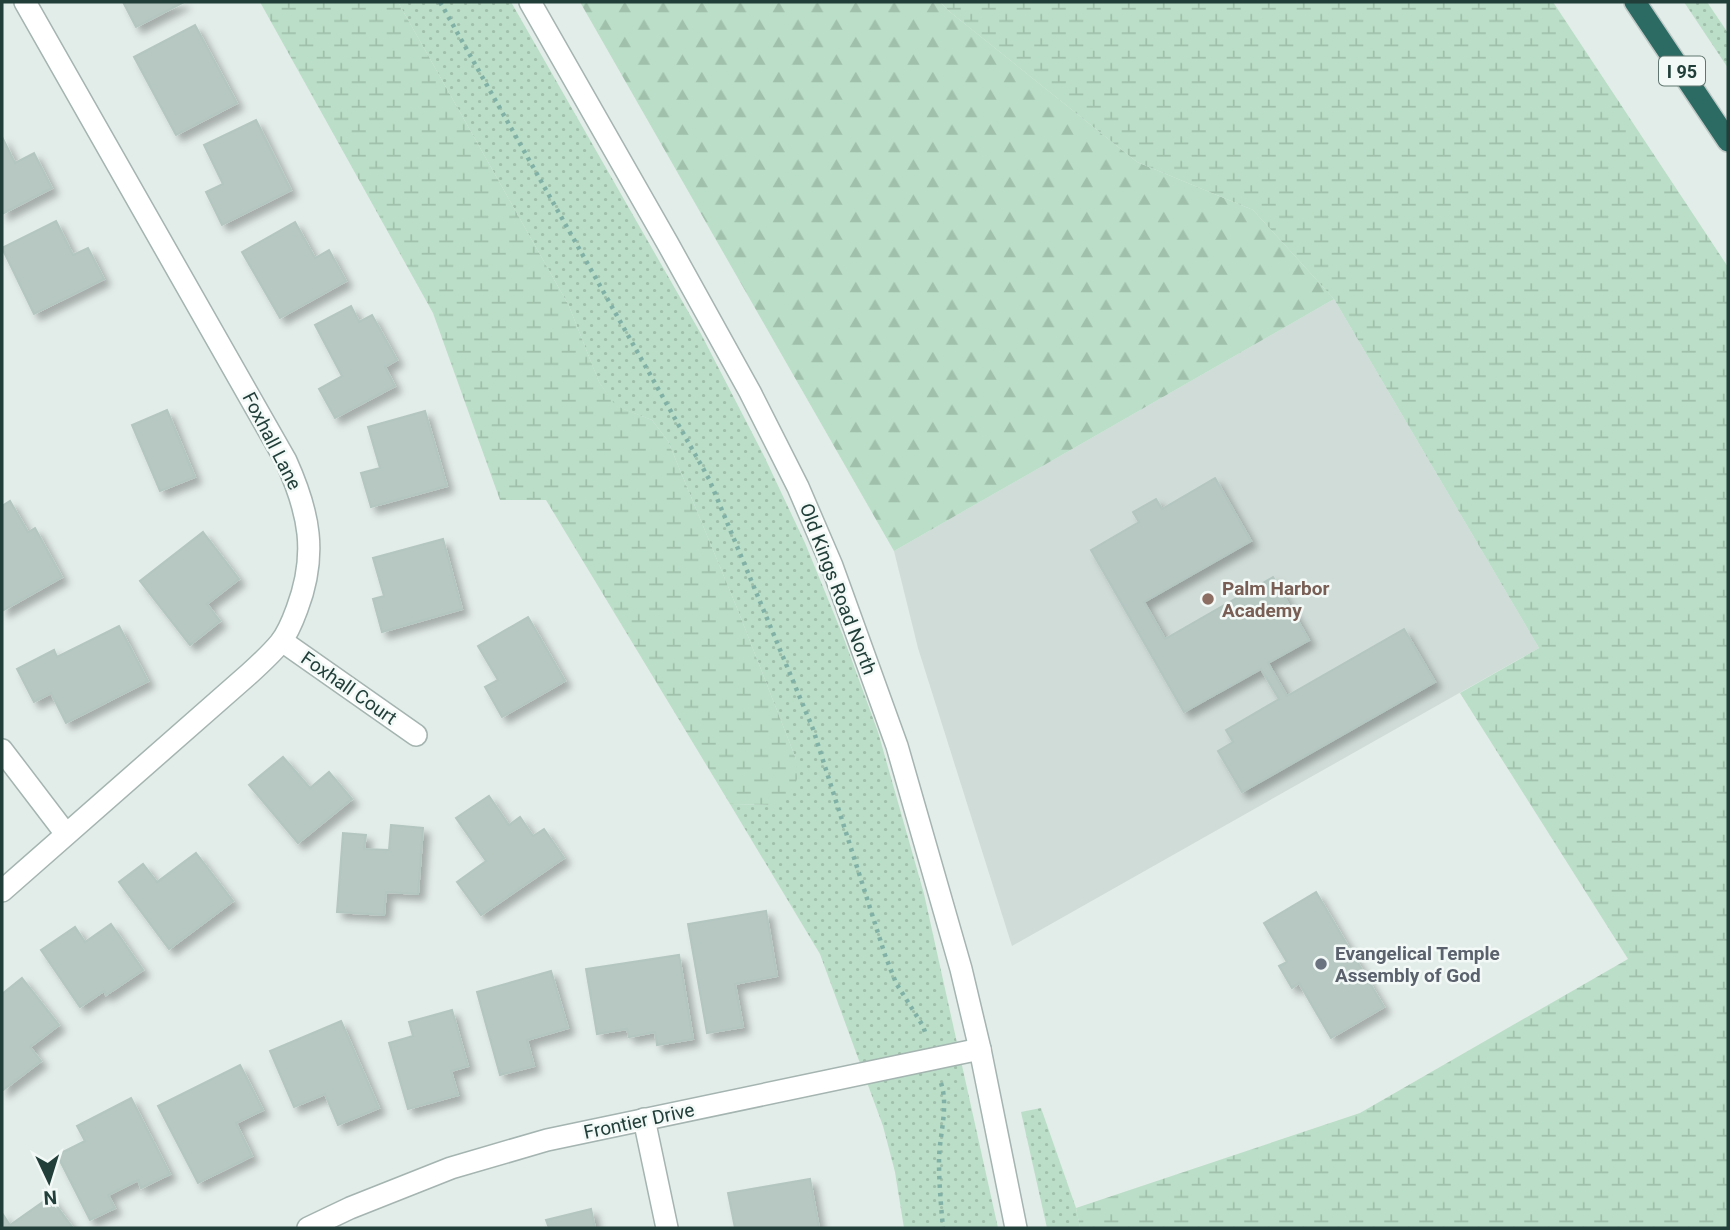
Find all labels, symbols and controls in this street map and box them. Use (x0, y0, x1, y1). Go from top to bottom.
road number: I 95 (1659, 56, 1705, 86)
street label: Foxhall Lane (238, 388, 306, 494)
street label: Old Kings Road North (795, 500, 881, 678)
place label: Palm Harbor Academy (1222, 577, 1329, 622)
marker: Palm Harbor Academy (1200, 591, 1216, 607)
street label: Foxhall Court (297, 646, 401, 730)
place label: Evangelical Temple Assembly of God (1335, 942, 1500, 987)
marker: Evangelical Temple Assembly of God (1313, 956, 1329, 972)
street label: Frontier Drive (582, 1098, 696, 1144)
north arrow (14, 1146, 84, 1216)
text: N (43, 1186, 58, 1209)

